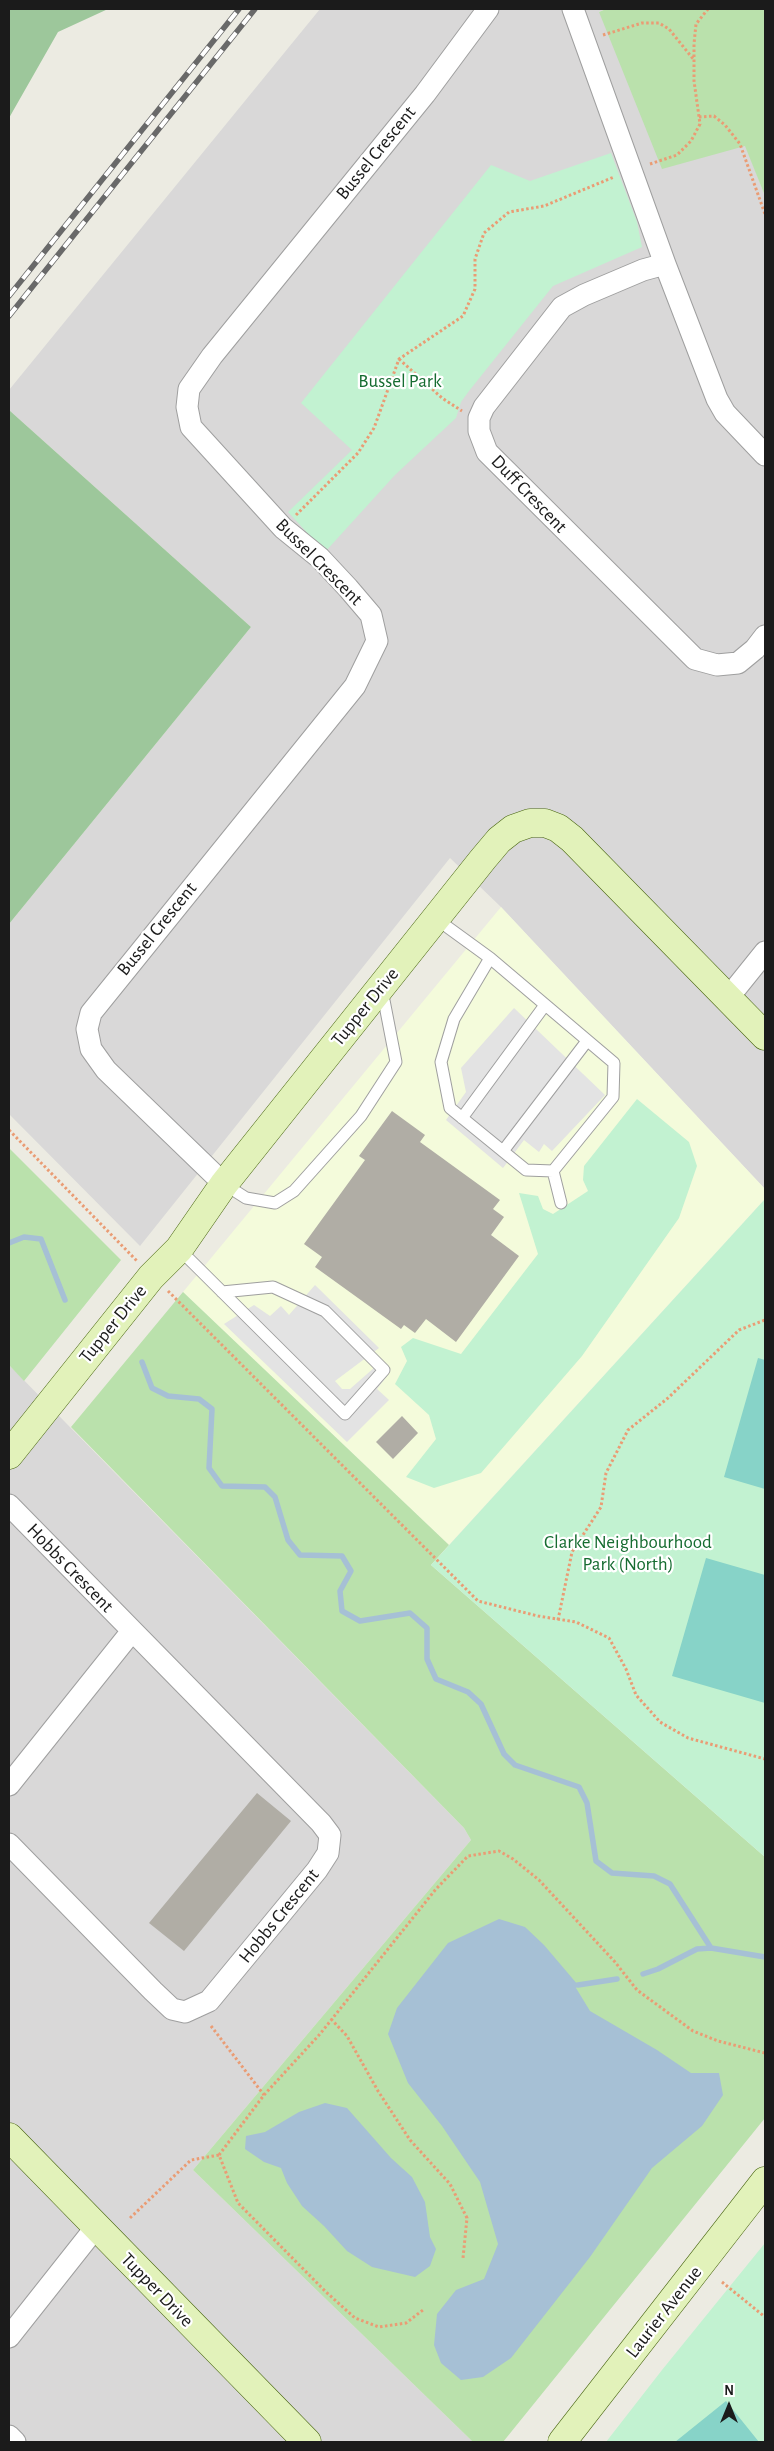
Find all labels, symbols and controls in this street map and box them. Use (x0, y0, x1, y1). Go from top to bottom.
street label: Bussel Crescent (331, 102, 421, 204)
park label: Bussel Park (358, 370, 442, 392)
street label: Duff Crescent (486, 450, 572, 538)
street label: Bussel Crescent (271, 514, 367, 610)
street label: Bussel Crescent (112, 878, 202, 980)
street label: Tupper Drive (326, 963, 404, 1051)
street label: Tupper Drive (74, 1280, 152, 1368)
street label: Hobbs Crescent (22, 1519, 118, 1617)
park label: Clarke Neighbourhood Park (North) (544, 1531, 712, 1575)
street label: Hobbs Crescent (234, 1864, 324, 1968)
street label: Tupper Drive (116, 2248, 198, 2332)
street label: Laurier Avenue (621, 2262, 707, 2362)
north arrow (704, 2381, 754, 2431)
text: N (724, 2384, 734, 2398)

